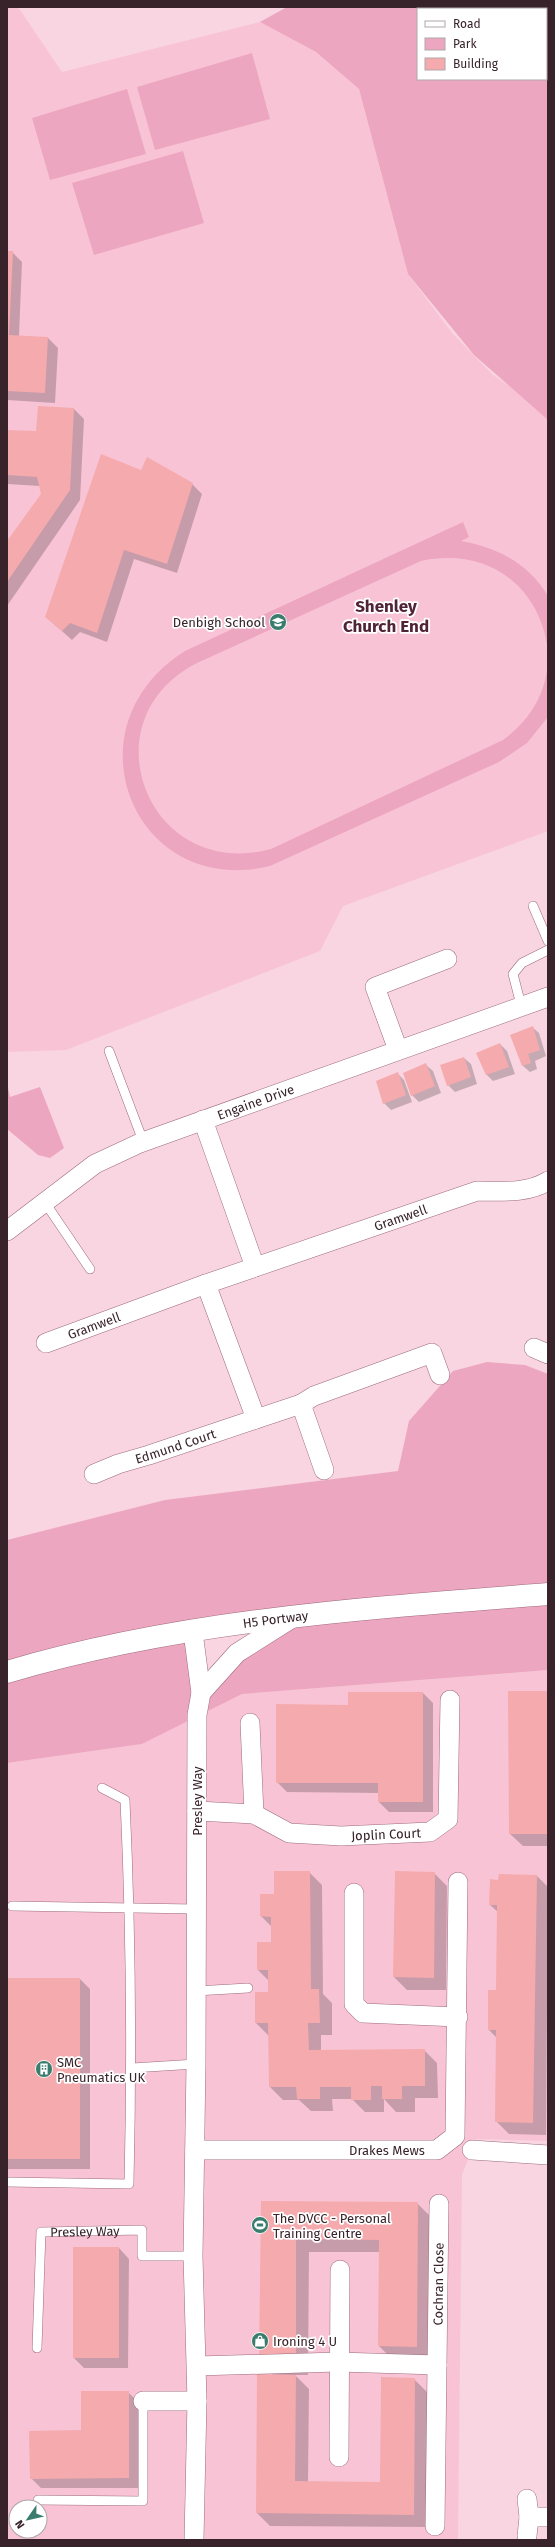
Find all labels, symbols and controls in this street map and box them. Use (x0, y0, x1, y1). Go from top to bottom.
legend (417, 8, 547, 80)
text: Road (453, 17, 481, 31)
text: Park (453, 37, 477, 51)
text: Building (453, 57, 499, 71)
district label: Shenley Church End (343, 596, 429, 637)
school or university icon: Denbigh School (268, 612, 288, 632)
place label: Denbigh School (173, 615, 265, 630)
street label: Engaine Drive (215, 1081, 296, 1122)
street label: Gramwell (372, 1201, 429, 1233)
street label: Gramwell (65, 1309, 122, 1342)
street label: Edmund Court (133, 1426, 218, 1466)
street label: H5 Portway (242, 1607, 310, 1630)
street label: Presley Way (190, 1766, 205, 1836)
street label: Joplin Court (351, 1825, 422, 1843)
place label: SMC Pneumatics UK (57, 2055, 145, 2085)
building icon: SMC Pneumatics UK (34, 2059, 54, 2079)
street label: Drakes Mews (349, 2143, 425, 2158)
place label: The DVCC - Personal Training Centre (273, 2211, 391, 2241)
sports icon: The DVCC - Personal Training Centre (250, 2215, 270, 2235)
street label: Presley Way (50, 2223, 120, 2239)
street label: Cochran Close (430, 2242, 446, 2326)
shop icon: Ironing 4 U (250, 2331, 270, 2351)
place label: Ironing 4 U (273, 2334, 337, 2349)
north arrow (8, 2499, 48, 2539)
text: N (13, 2518, 28, 2531)

